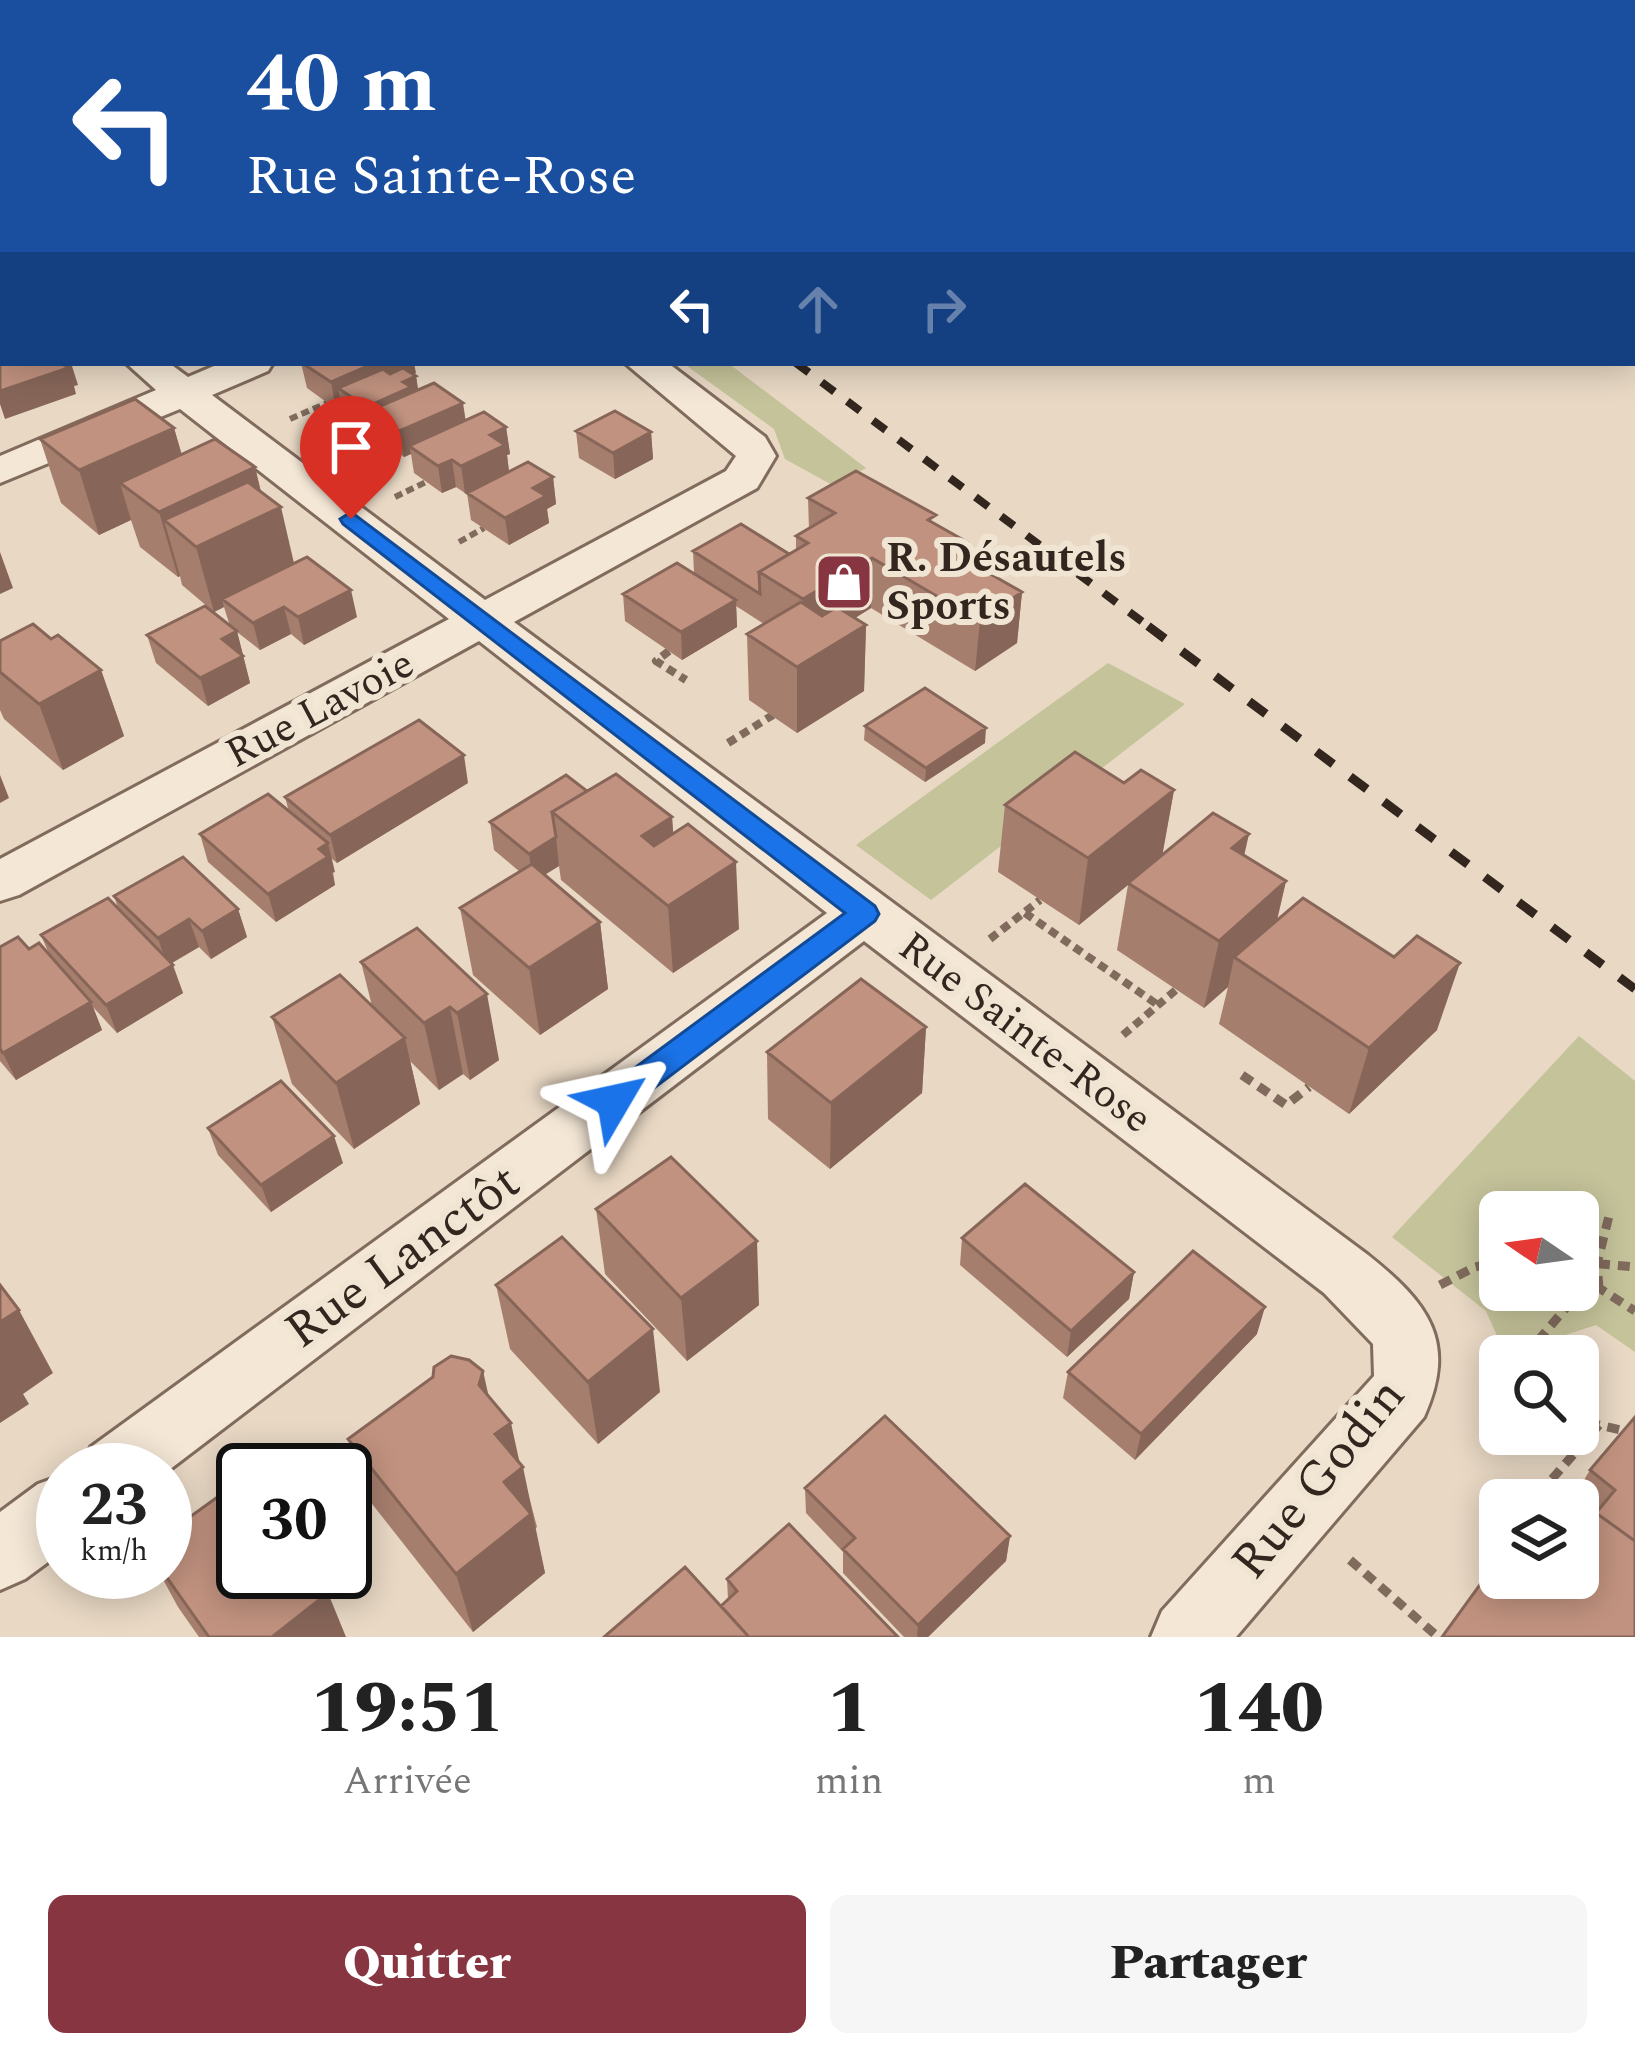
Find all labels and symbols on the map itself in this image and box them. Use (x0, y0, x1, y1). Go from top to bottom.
pin (300, 396, 402, 519)
place label: R. Désautels Sports (886, 527, 1127, 638)
shop icon: R. Désautels Sports (813, 551, 875, 613)
street label: Rue Lavoie (214, 633, 426, 785)
street label: Rue Sainte-Rose (885, 916, 1165, 1150)
position arrow (551, 1038, 677, 1164)
street label: Rue Lanctôt (269, 1145, 537, 1369)
north arrow (1479, 1191, 1599, 1311)
street label: Rue Godin (1213, 1361, 1425, 1597)
speed limit sign: 30 (216, 1443, 372, 1599)

